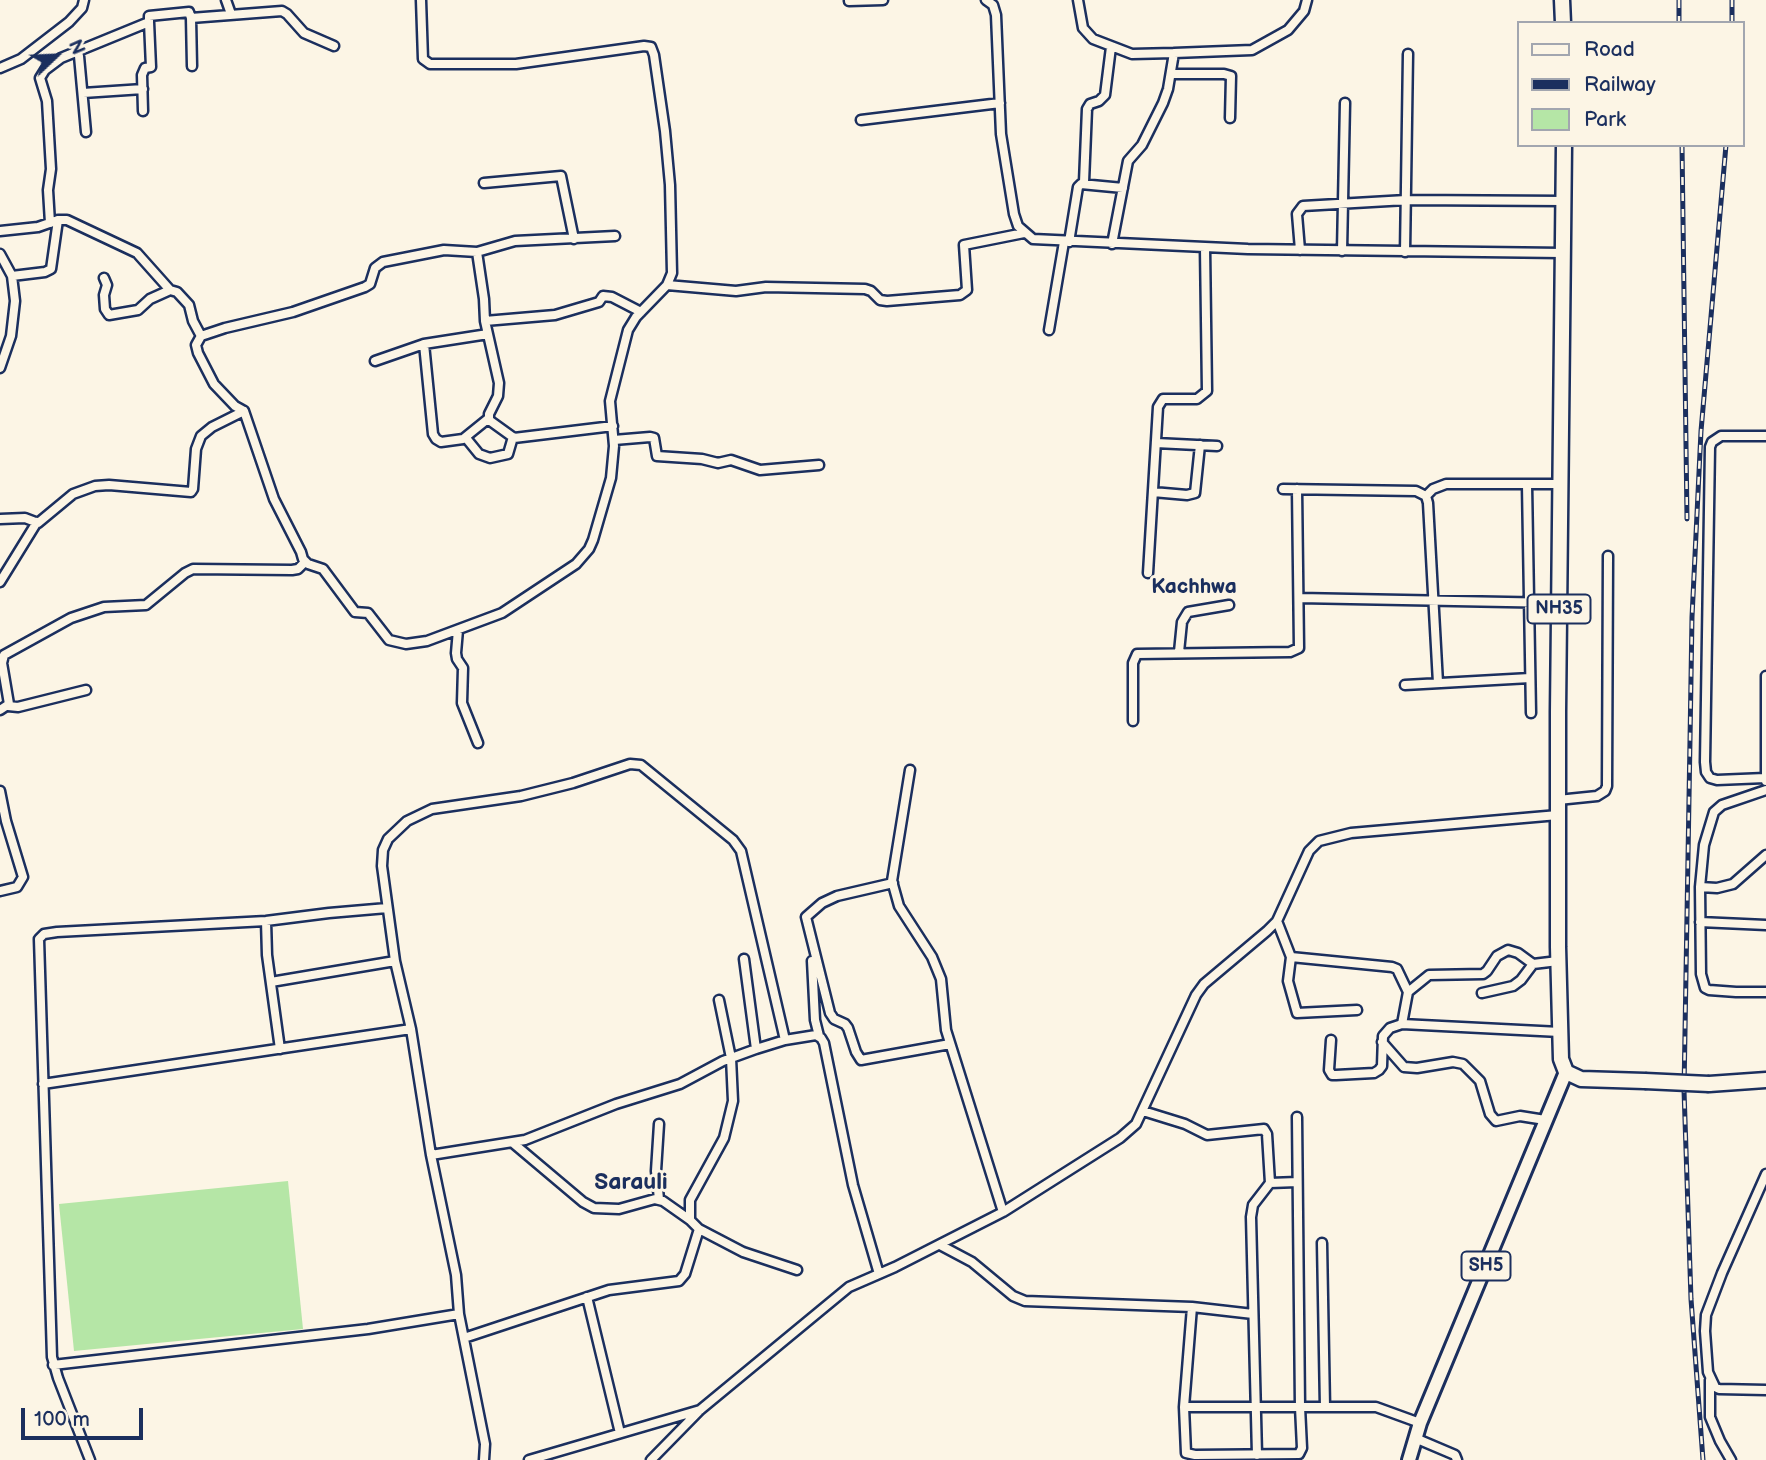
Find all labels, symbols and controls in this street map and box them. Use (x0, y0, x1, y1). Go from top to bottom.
north arrow (21, 21, 91, 91)
legend (1518, 21, 1745, 147)
text: N (62, 37, 89, 59)
text: Road (1584, 37, 1635, 62)
text: Railway (1584, 72, 1656, 97)
text: Park (1584, 107, 1626, 132)
district label: Kachhwa (1151, 575, 1237, 601)
road number: NH35 (1528, 594, 1590, 624)
district label: Sarauli (594, 1169, 668, 1197)
road number: SH5 (1462, 1252, 1510, 1280)
scale bar (24, 1394, 147, 1438)
text: 100 m (34, 1407, 90, 1432)

